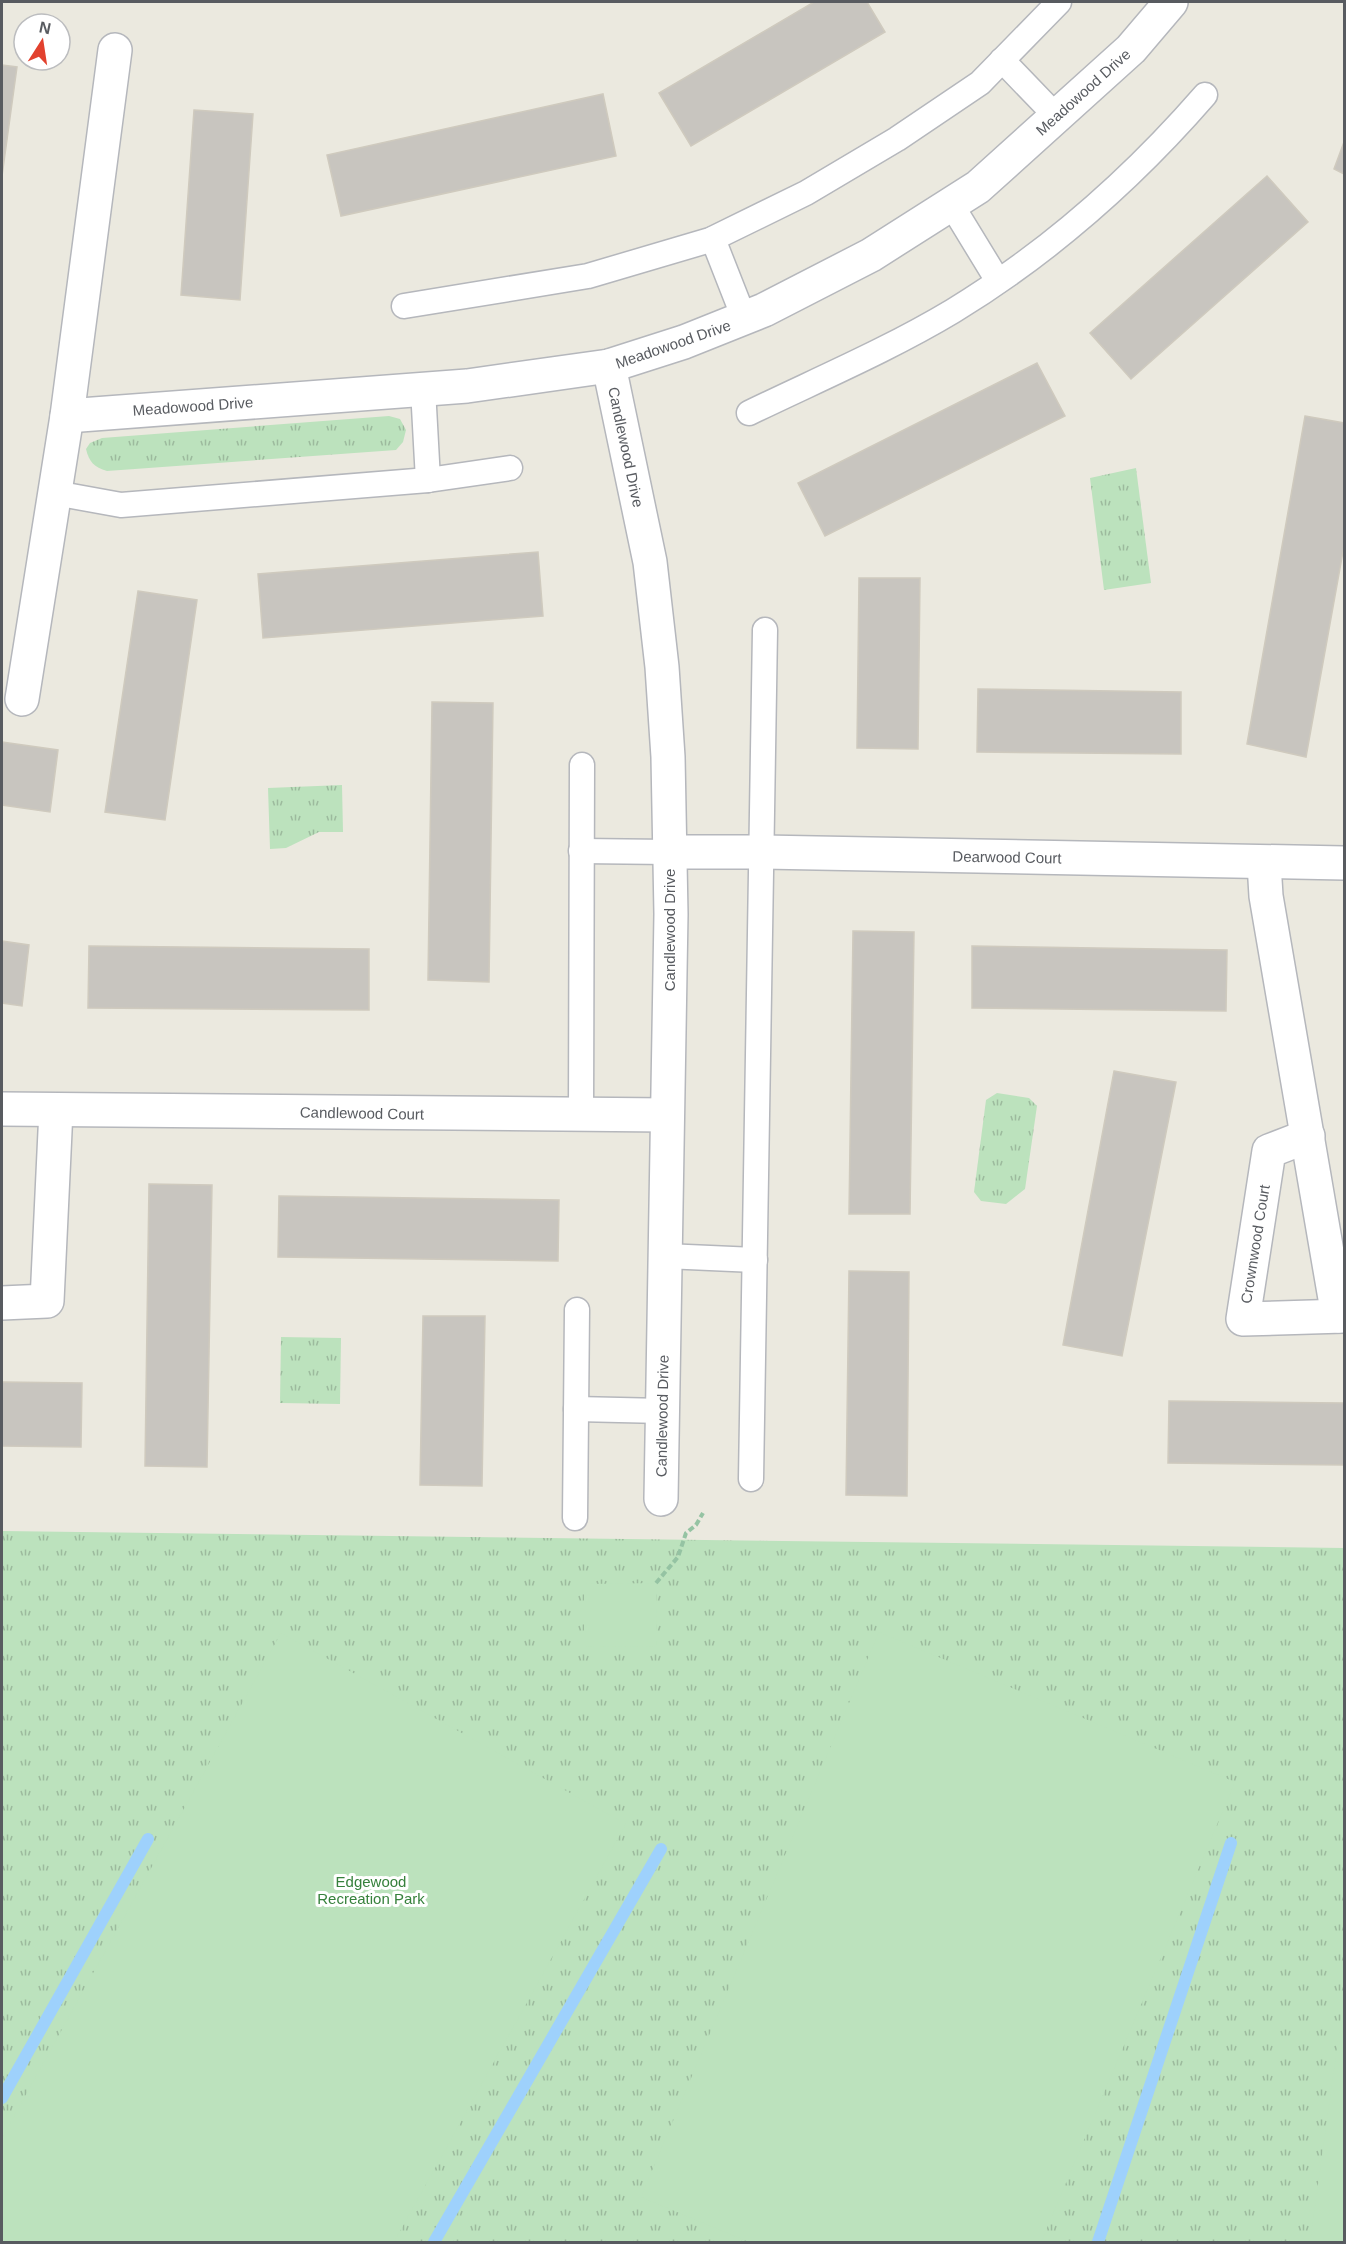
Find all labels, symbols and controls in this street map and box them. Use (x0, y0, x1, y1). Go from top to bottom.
north arrow (12, 12, 72, 72)
text: N (38, 18, 52, 37)
street label: Meadowood Drive (1032, 45, 1134, 139)
street label: Meadowood Drive (613, 316, 733, 372)
street label: Candlewood Drive (605, 385, 647, 509)
street label: Meadowood Drive (132, 393, 254, 419)
street label: Dearwood Court (952, 848, 1063, 866)
street label: Candlewood Drive (661, 869, 678, 991)
street label: Candlewood Court (300, 1103, 425, 1123)
street label: Crownwood Court (1237, 1183, 1273, 1305)
street label: Candlewood Drive (652, 1355, 672, 1477)
park label: Edgewood Recreation Park (317, 1873, 425, 1907)

